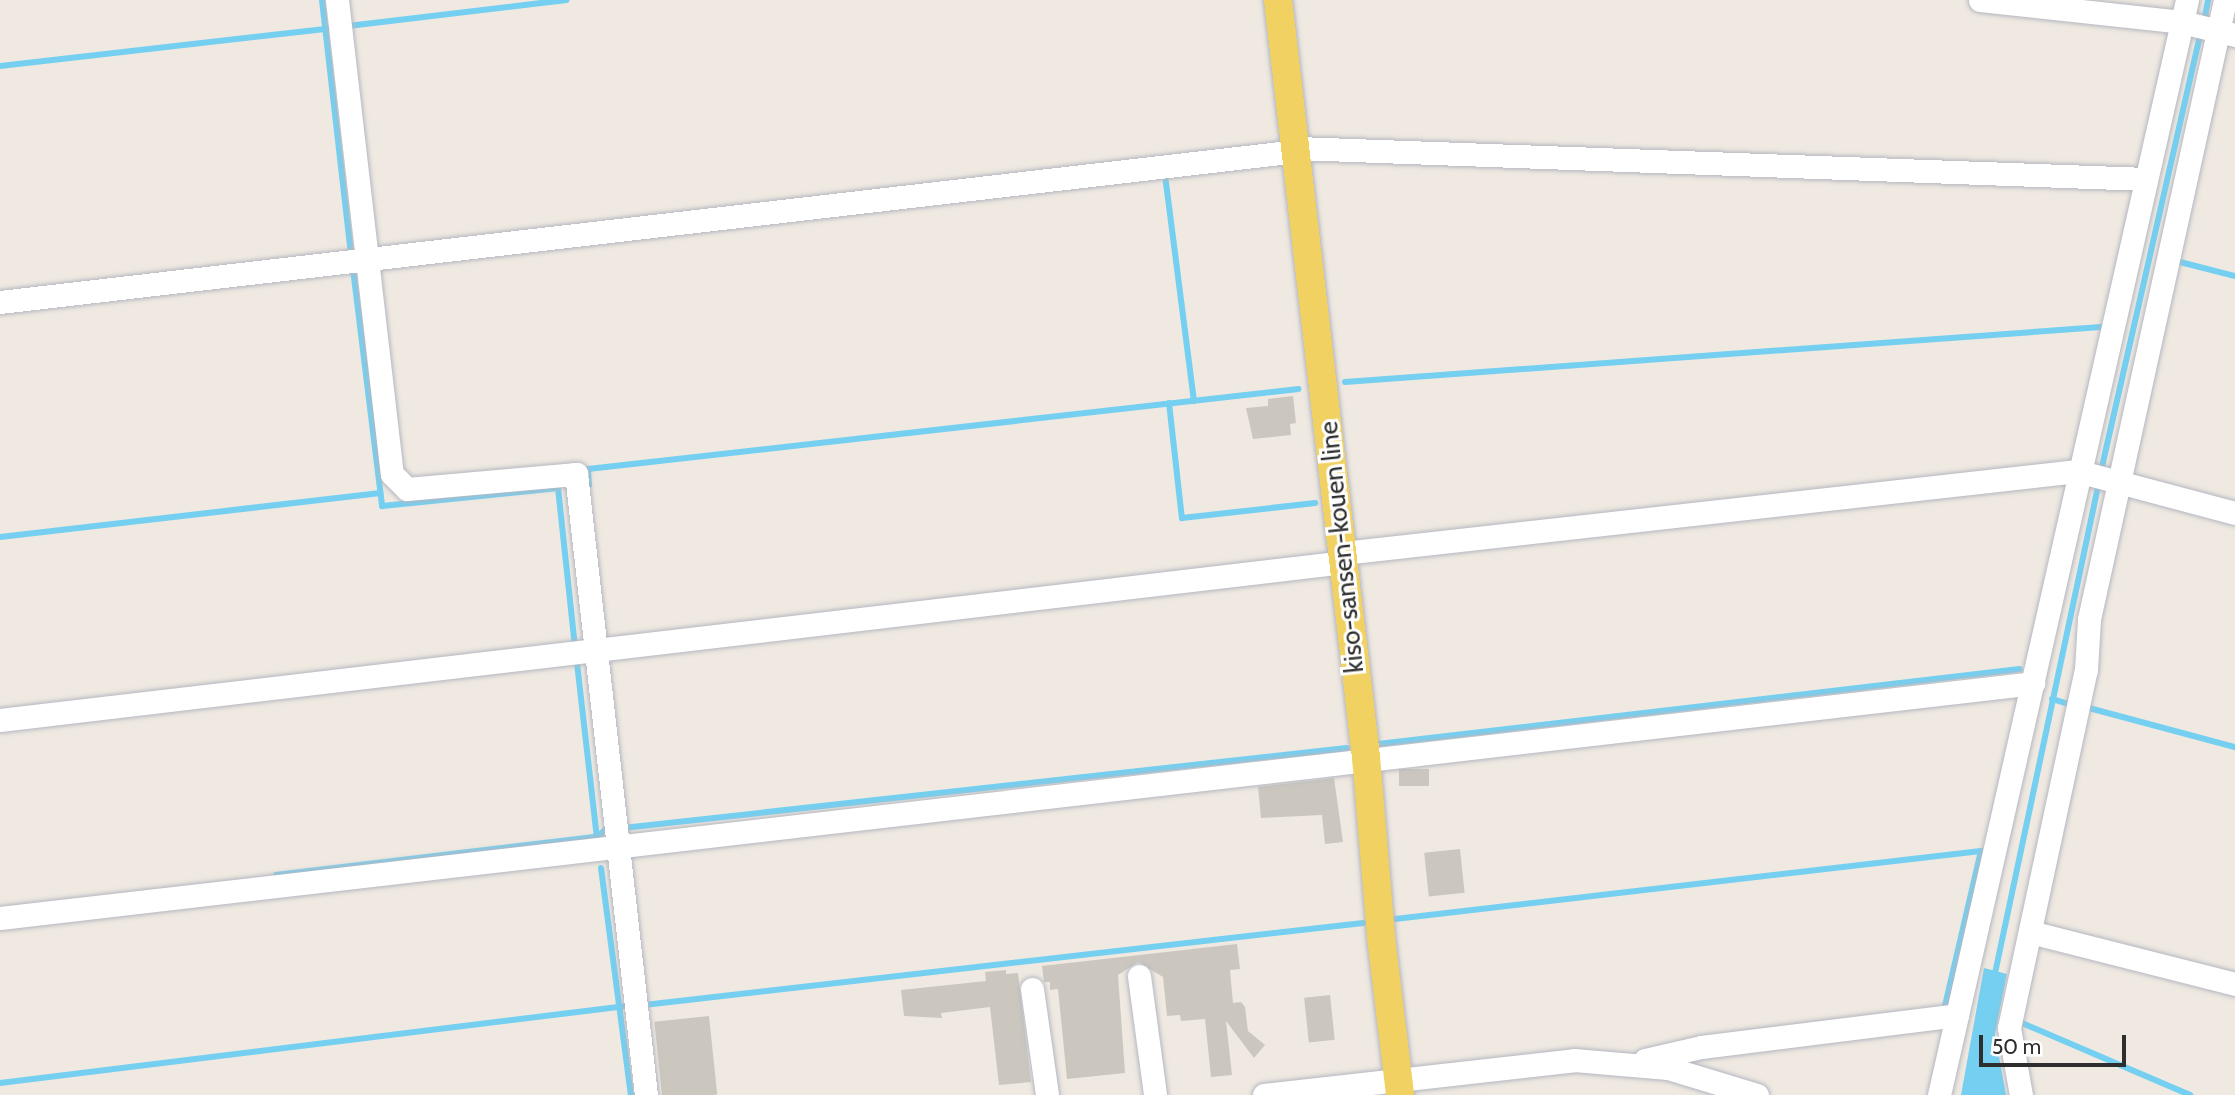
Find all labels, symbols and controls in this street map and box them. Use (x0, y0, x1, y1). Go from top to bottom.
street label: kiso-sansen-kouen line (1313, 420, 1371, 674)
scale bar (1983, 1021, 2130, 1066)
text: 50 m (1992, 1034, 2041, 1059)

